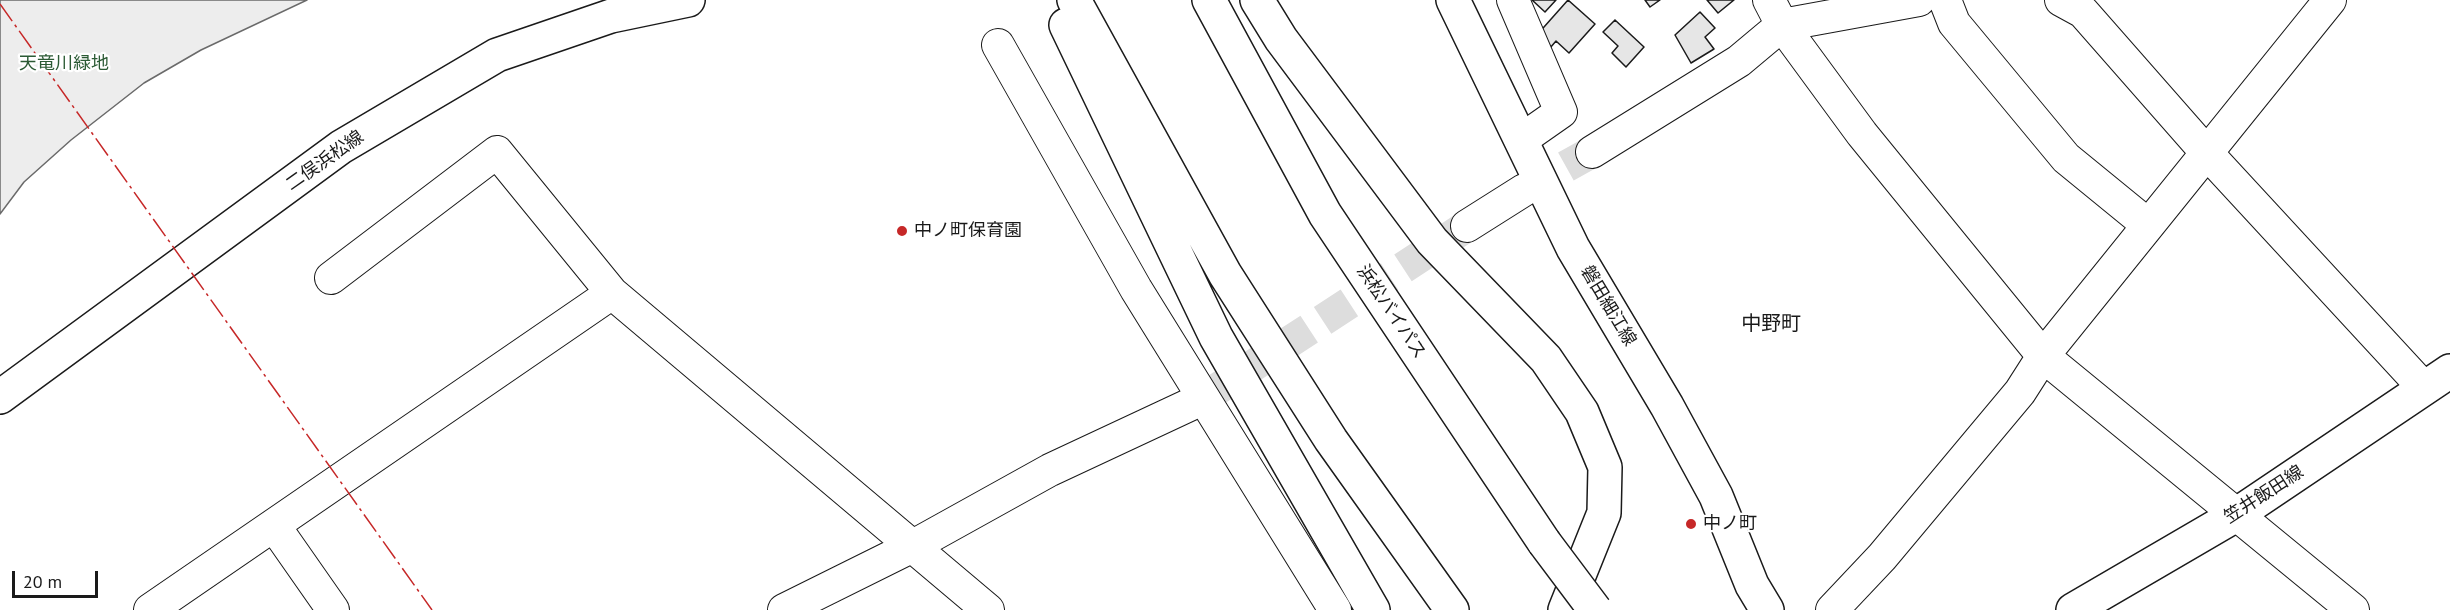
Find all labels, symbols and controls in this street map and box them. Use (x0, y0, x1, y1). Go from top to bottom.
park label: 天竜川緑地 (19, 53, 109, 75)
street label: 二俣浜松線 (282, 126, 368, 196)
place label: 中ノ町保育園 (914, 220, 1022, 242)
marker: 中ノ町保育園 (895, 224, 909, 238)
street label: 浜松バイパス (1352, 261, 1430, 363)
street label: 磐田細江線 (1576, 262, 1640, 350)
district label: 中野町 (1741, 312, 1801, 336)
street label: 笠井飯田線 (2220, 461, 2308, 529)
place label: 中ノ町 (1703, 513, 1757, 535)
marker: 中ノ町 (1684, 517, 1698, 531)
scale bar (15, 559, 100, 597)
text: 20 m (23, 570, 62, 593)

